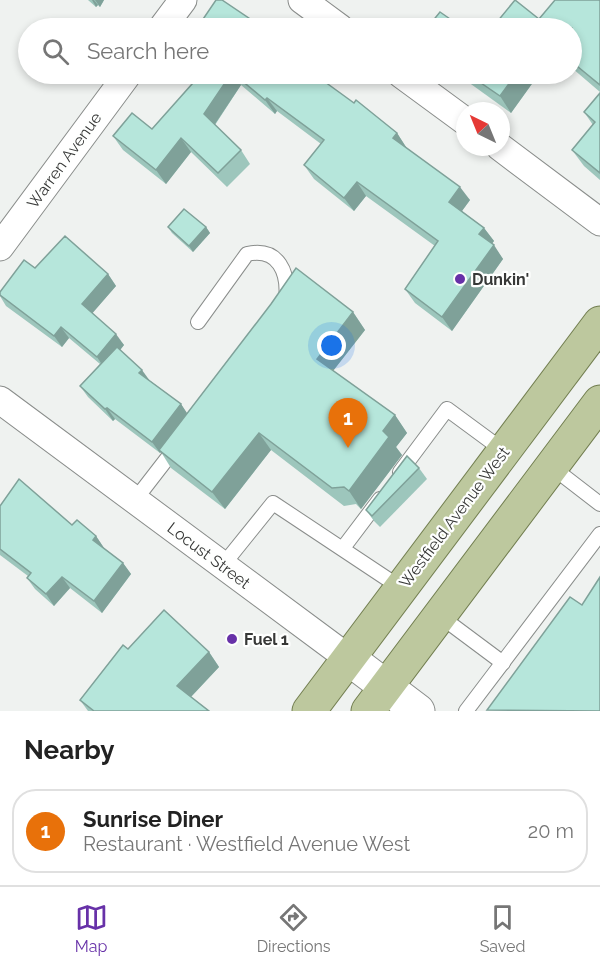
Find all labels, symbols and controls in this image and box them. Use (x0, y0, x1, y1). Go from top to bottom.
search box (18, 18, 582, 84)
icon: search (39, 35, 72, 68)
text: Search here (87, 38, 209, 64)
north arrow (456, 102, 510, 156)
street label: Warren Avenue (23, 109, 106, 212)
place label: Dunkin' (472, 270, 529, 289)
marker: Dunkin' (453, 272, 467, 286)
your location (317, 331, 346, 360)
pin: 1 (328, 398, 368, 448)
street label: Westfield Avenue West (395, 443, 514, 591)
street label: Locust Street (164, 518, 254, 593)
place label: Fuel 1 (244, 630, 289, 649)
marker: Fuel 1 (225, 632, 239, 646)
text: Nearby (24, 735, 114, 765)
text: Sunrise Diner (83, 806, 223, 832)
text: 1 (41, 819, 50, 843)
text: 20 m (528, 819, 574, 843)
text: Restaurant · Westfield Avenue West (83, 832, 410, 856)
tab: Map (75, 901, 108, 956)
tab: Directions (257, 901, 331, 956)
tab: Saved (480, 901, 525, 956)

